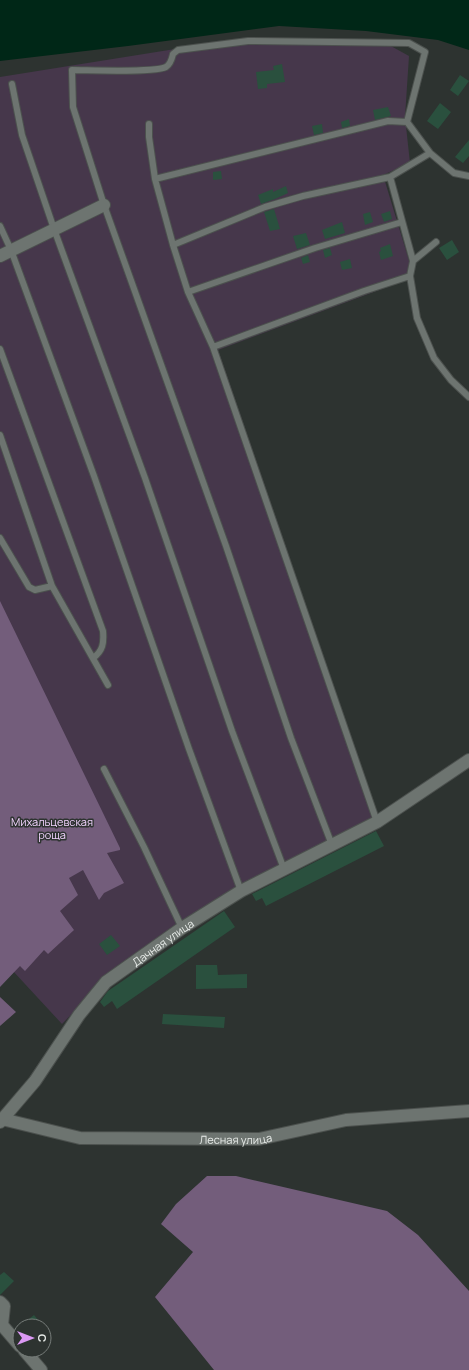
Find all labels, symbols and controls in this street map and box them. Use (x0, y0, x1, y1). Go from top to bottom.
park label: Михальцевская роща (11, 814, 93, 842)
street label: Дачная улица (129, 915, 196, 969)
street label: Лесная улица (200, 1129, 273, 1146)
north arrow (12, 1318, 52, 1358)
text: С (35, 1334, 50, 1342)

